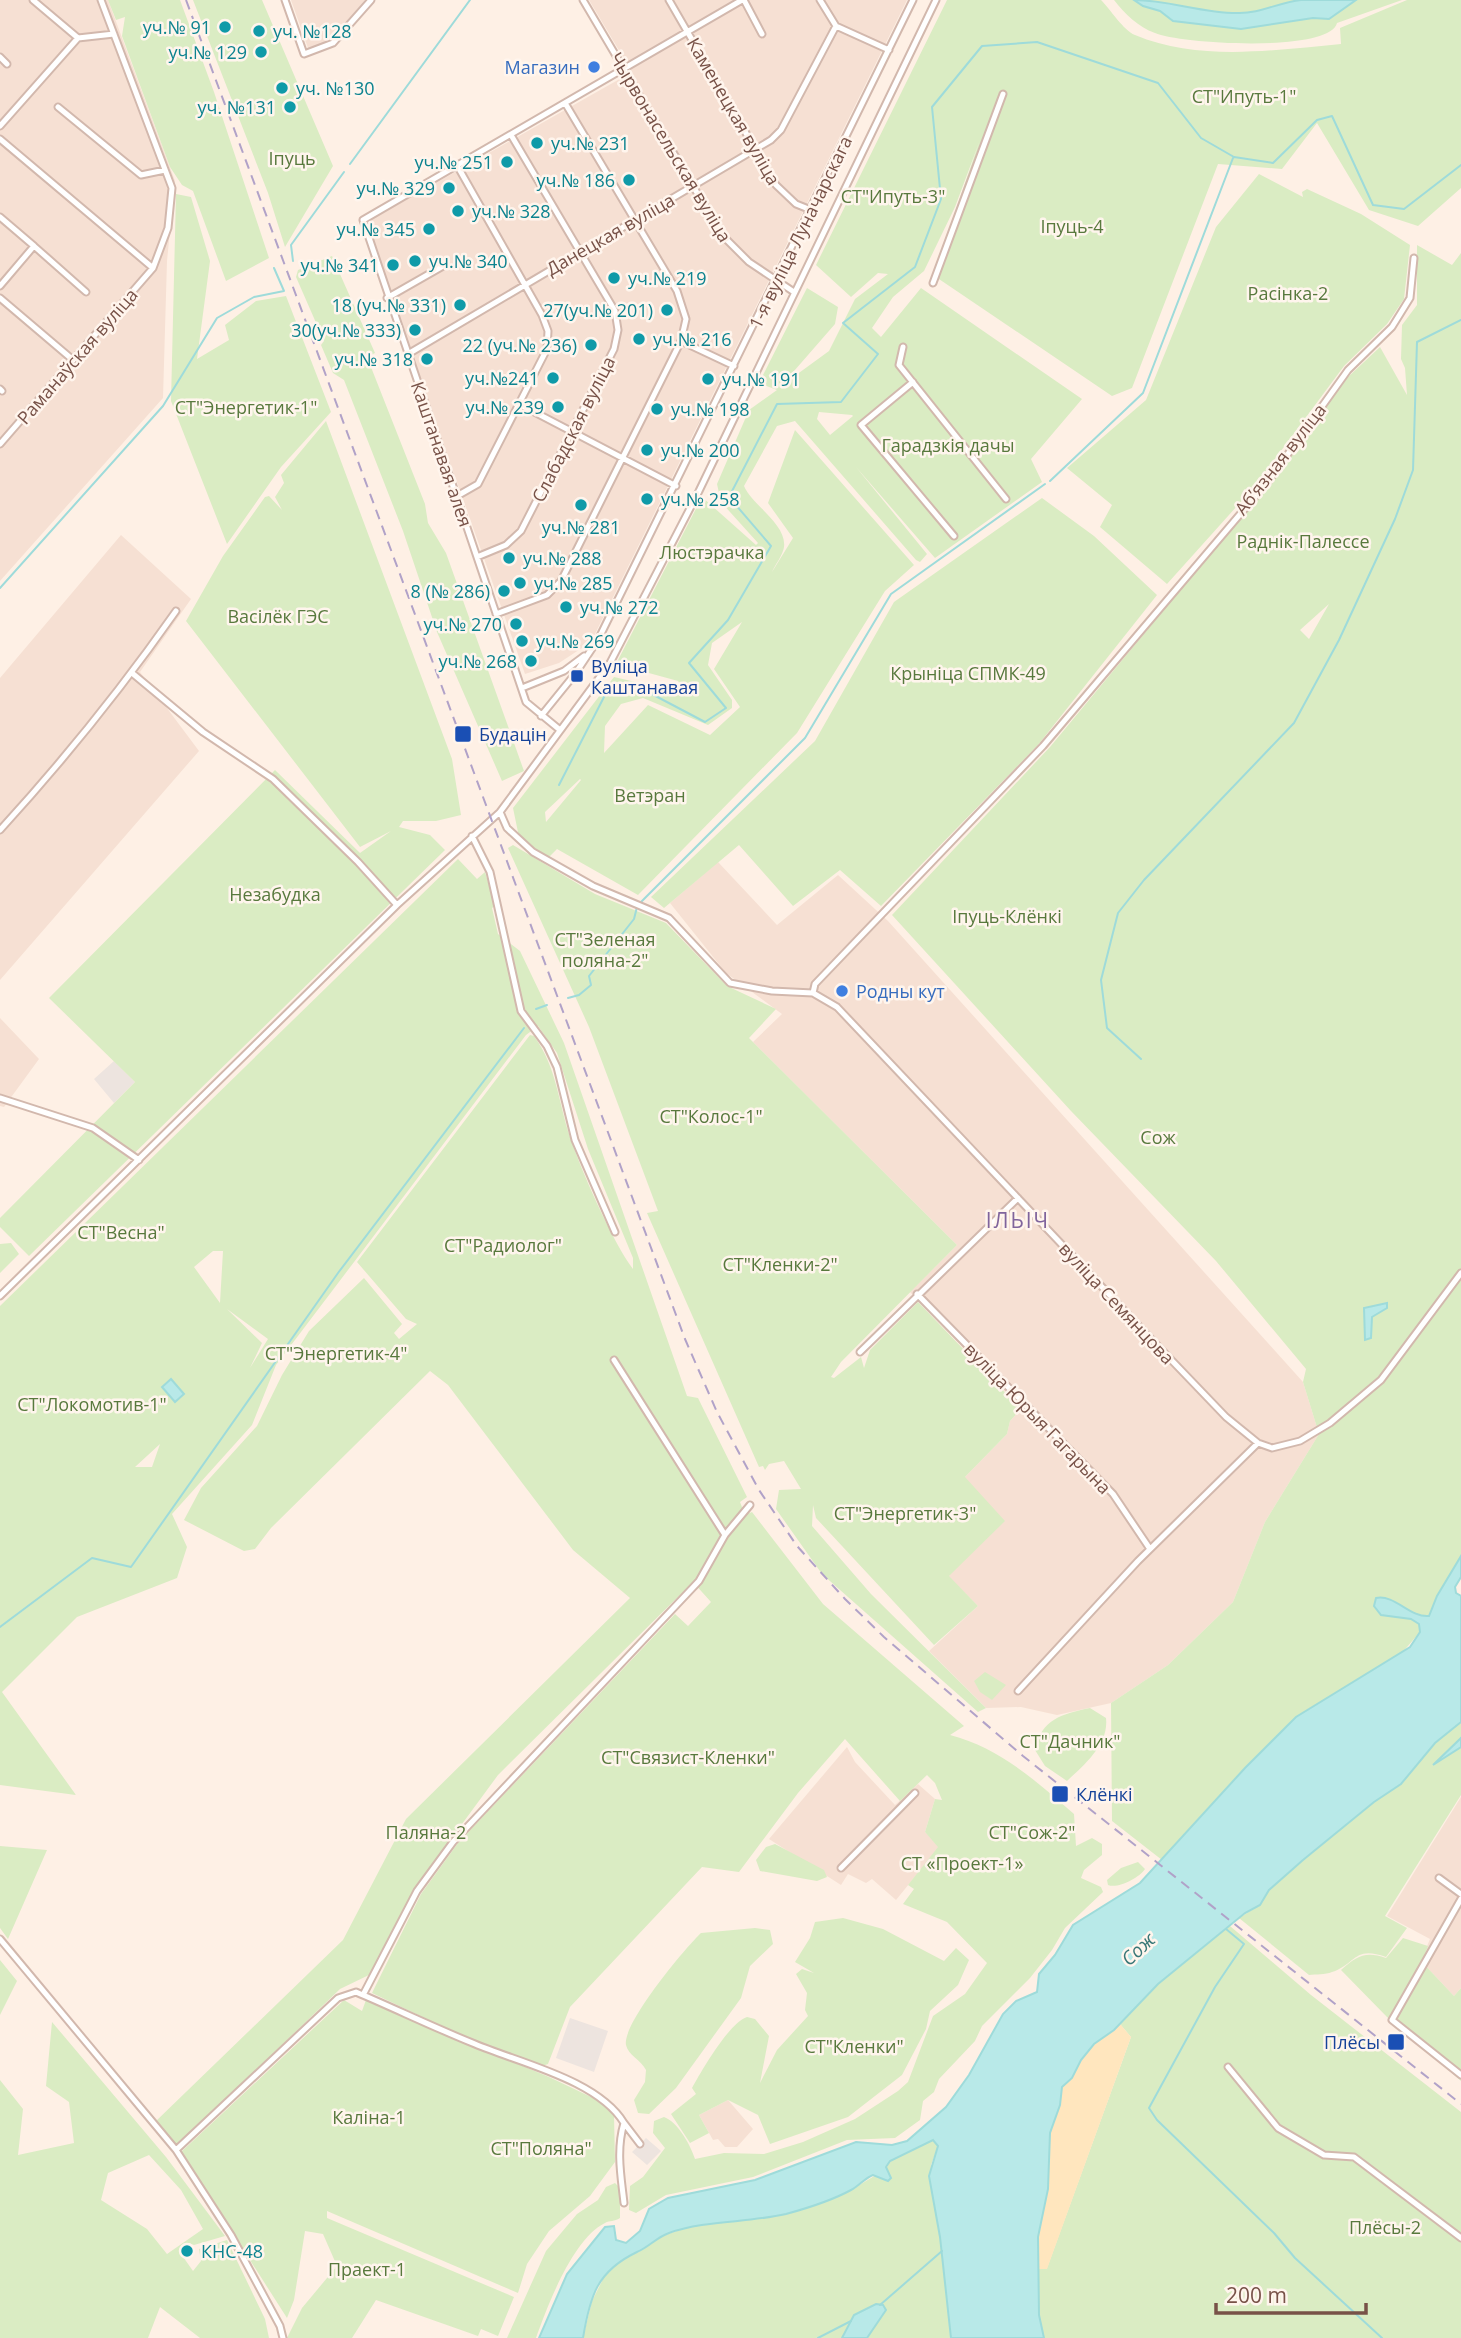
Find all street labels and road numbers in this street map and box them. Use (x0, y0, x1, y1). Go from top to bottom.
street label: Каменецкая вуліца (682, 33, 786, 189)
street label: Чырвонасельская вуліца (605, 48, 737, 246)
street label: 1-я вуліца Луначарскага (743, 132, 857, 332)
street label: Данецкая вуліца (541, 187, 679, 281)
street label: Раманаўская вуліца (11, 283, 143, 429)
street label: Слабадская вуліца (526, 352, 620, 506)
street label: Каштанавая алея (406, 378, 478, 530)
street label: Абʼязная вуліца (1229, 398, 1331, 520)
street label: вуліца Семянцова (1054, 1237, 1180, 1369)
street label: вуліца Юрыя Гагарына (959, 1337, 1117, 1499)

